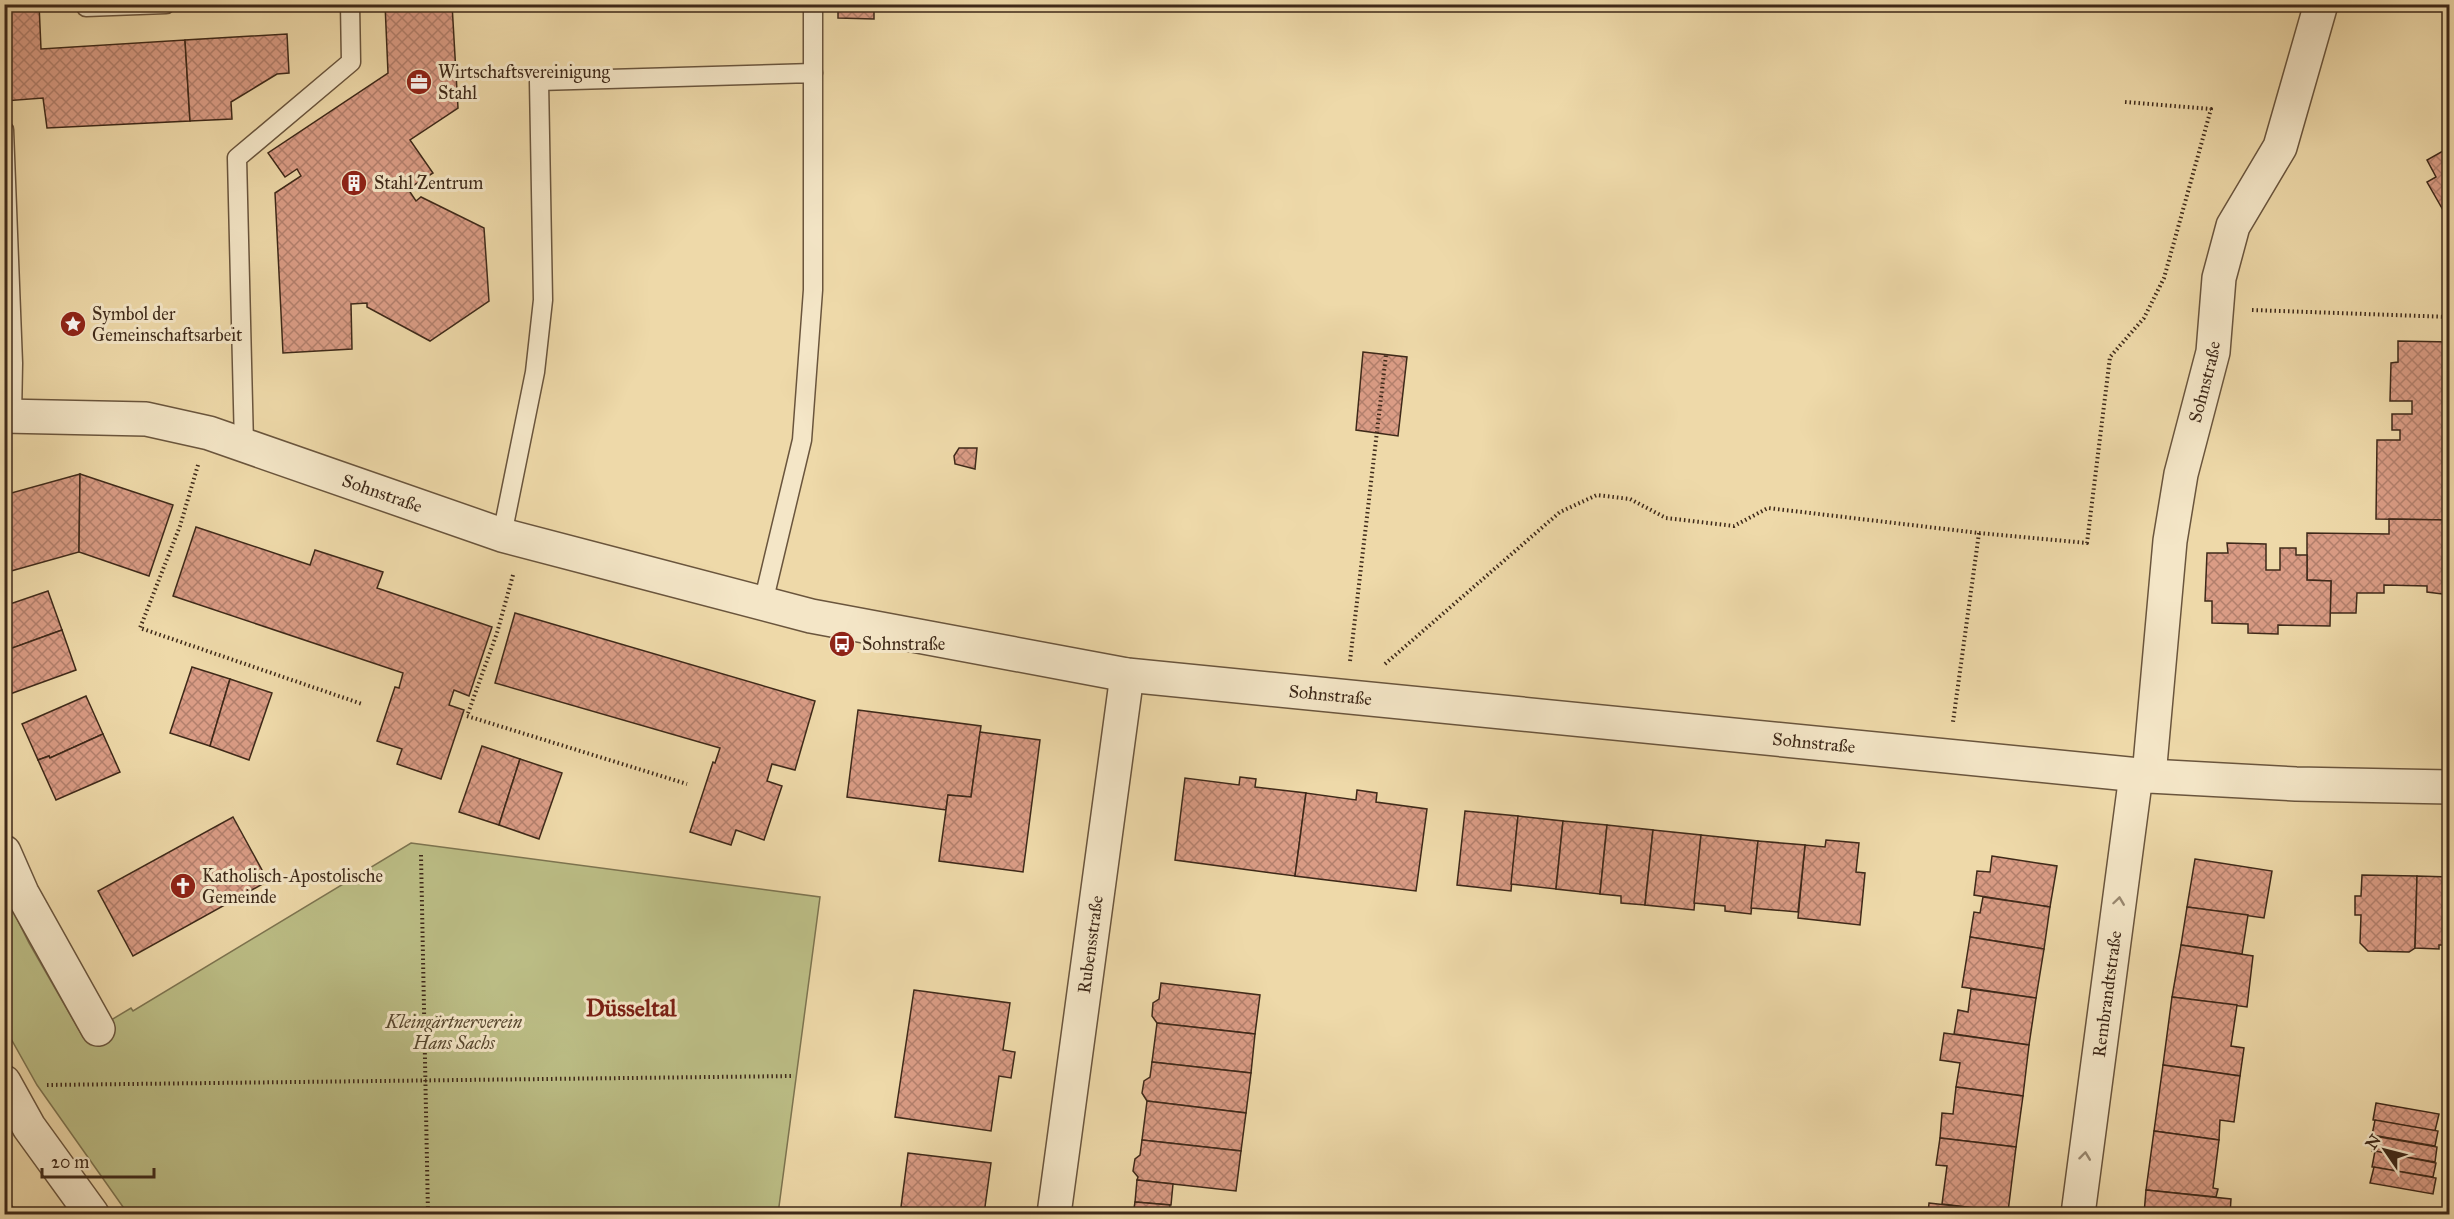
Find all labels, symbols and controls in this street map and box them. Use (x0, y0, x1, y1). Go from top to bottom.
place label: Wirtschaftsvereinigung Stahl (438, 61, 611, 104)
office icon: Wirtschaftsvereinigung Stahl (404, 67, 434, 97)
building icon: Stahl Zentrum (339, 168, 369, 198)
place label: Stahl Zentrum (374, 172, 483, 194)
place label: Symbol der Gemeinschaftsarbeit (92, 303, 243, 346)
place icon: Symbol der Gemeinschaftsarbeit (58, 309, 88, 339)
street label: Sohnstraße (2184, 340, 2225, 425)
street label: Sohnstraße (339, 469, 425, 517)
bus stop icon: Sohnstraße (827, 629, 857, 659)
place label: Sohnstraße (862, 633, 945, 655)
street label: Sohnstraße (1288, 680, 1373, 710)
street label: Sohnstraße (1771, 728, 1857, 758)
place label: Katholisch-Apostolische Gemeinde (202, 865, 383, 908)
church icon: Katholisch-Apostolische Gemeinde (168, 871, 198, 901)
street label: Rubensstraße (1073, 894, 1108, 995)
one-way arrow (2113, 896, 2125, 905)
street label: Rembrandtstraße (2088, 929, 2126, 1059)
district label: Düsseltal (586, 993, 677, 1023)
park label: Kleingärtnerverein Hans Sachs (385, 1011, 523, 1054)
north arrow (2355, 1120, 2415, 1180)
text: N (2361, 1130, 2385, 1153)
scale bar (42, 1141, 154, 1179)
text: 20 m (51, 1151, 89, 1173)
one-way arrow (2078, 1152, 2091, 1161)

